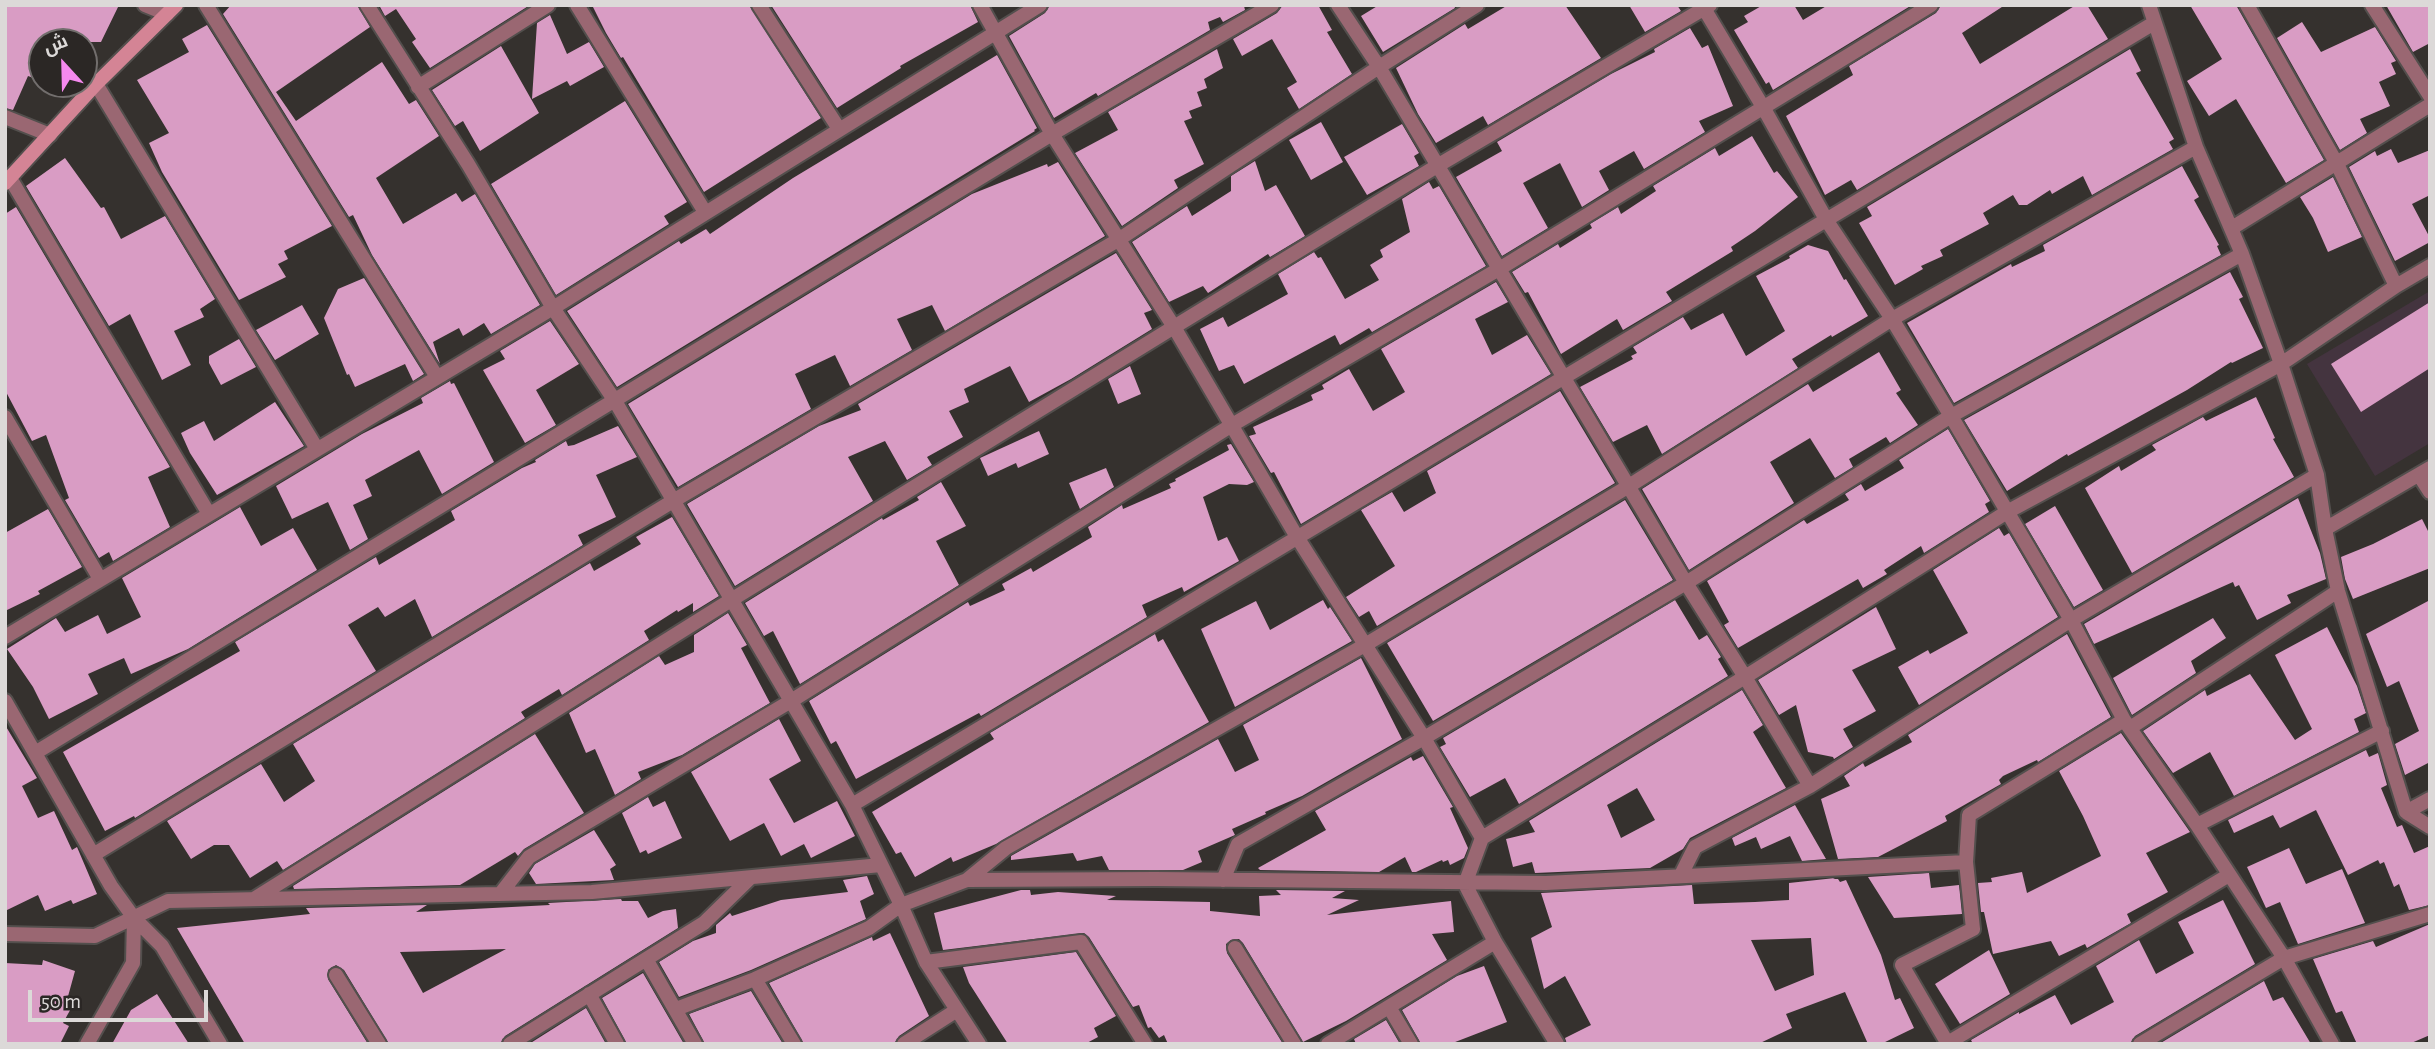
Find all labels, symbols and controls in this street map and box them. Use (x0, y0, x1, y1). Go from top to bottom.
north arrow (28, 28, 98, 98)
text: ش (41, 32, 71, 58)
scale bar (32, 976, 212, 1020)
text: 50 m (41, 991, 81, 1012)

